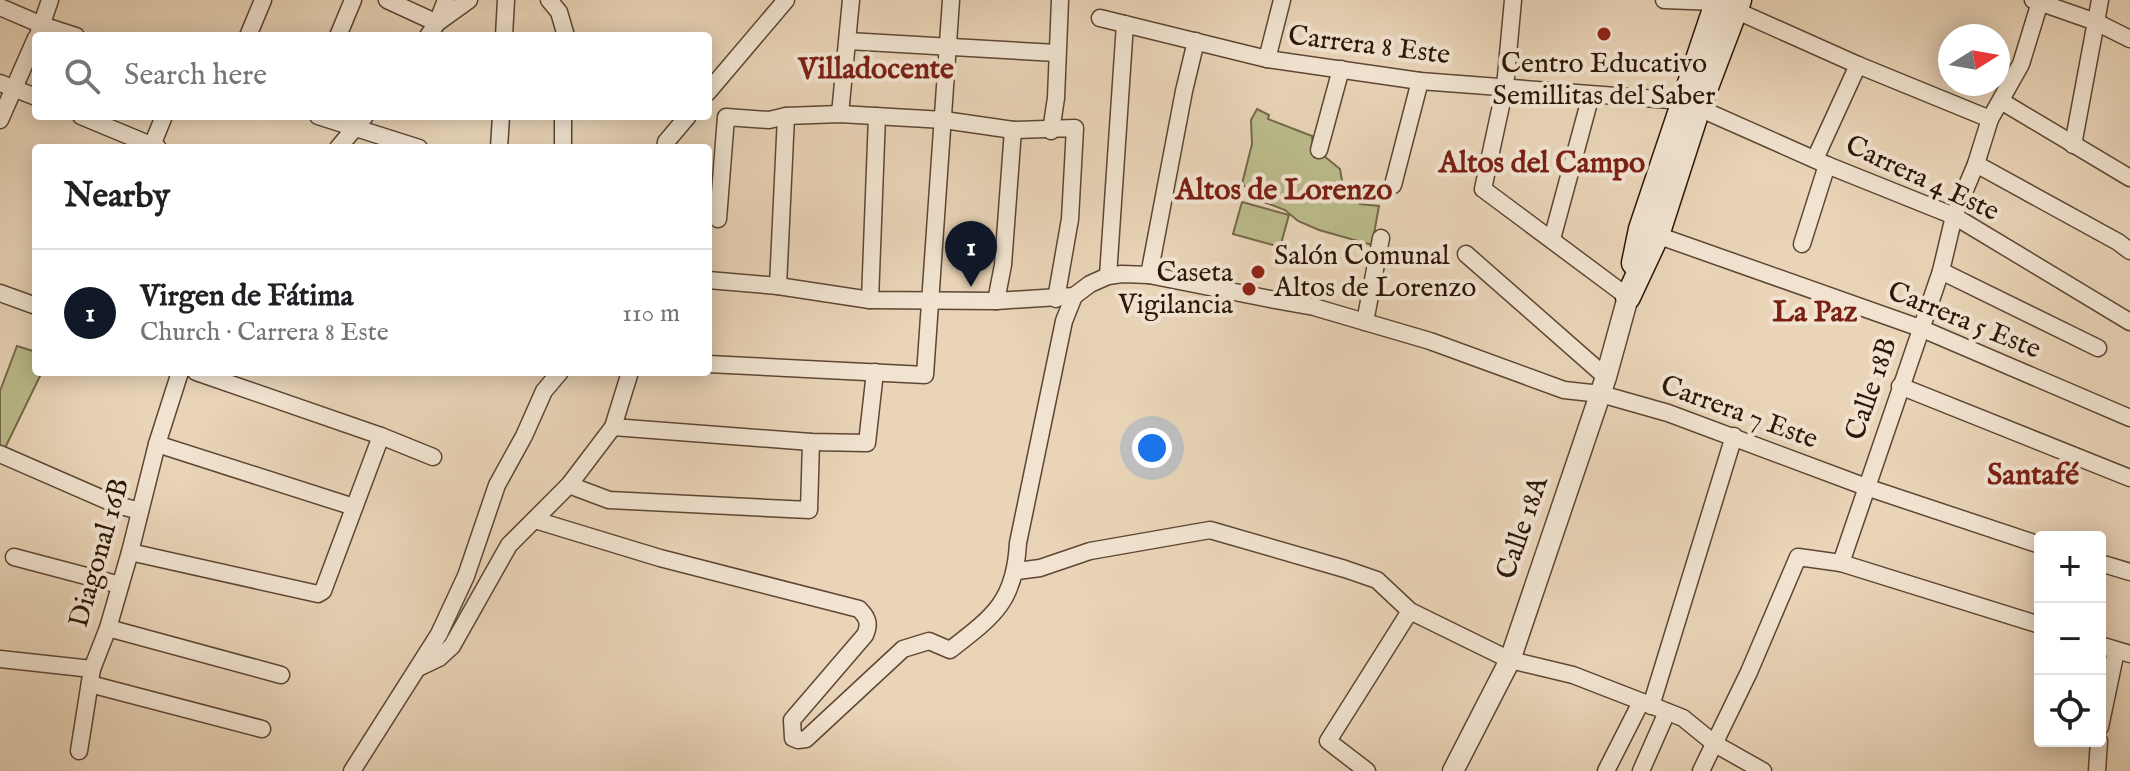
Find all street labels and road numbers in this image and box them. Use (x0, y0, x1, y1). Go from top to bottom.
street label: Carrera 8 Este (1286, 19, 1452, 73)
street label: Carrera 4 Este (1840, 128, 2005, 230)
street label: Carrera 5 Este (1882, 274, 2046, 368)
street label: Calle 18B (1838, 333, 1906, 445)
street label: Carrera 7 Este (1656, 368, 1823, 458)
street label: Calle 18A (1489, 471, 1557, 584)
street label: Diagonal 16B (62, 474, 138, 632)

